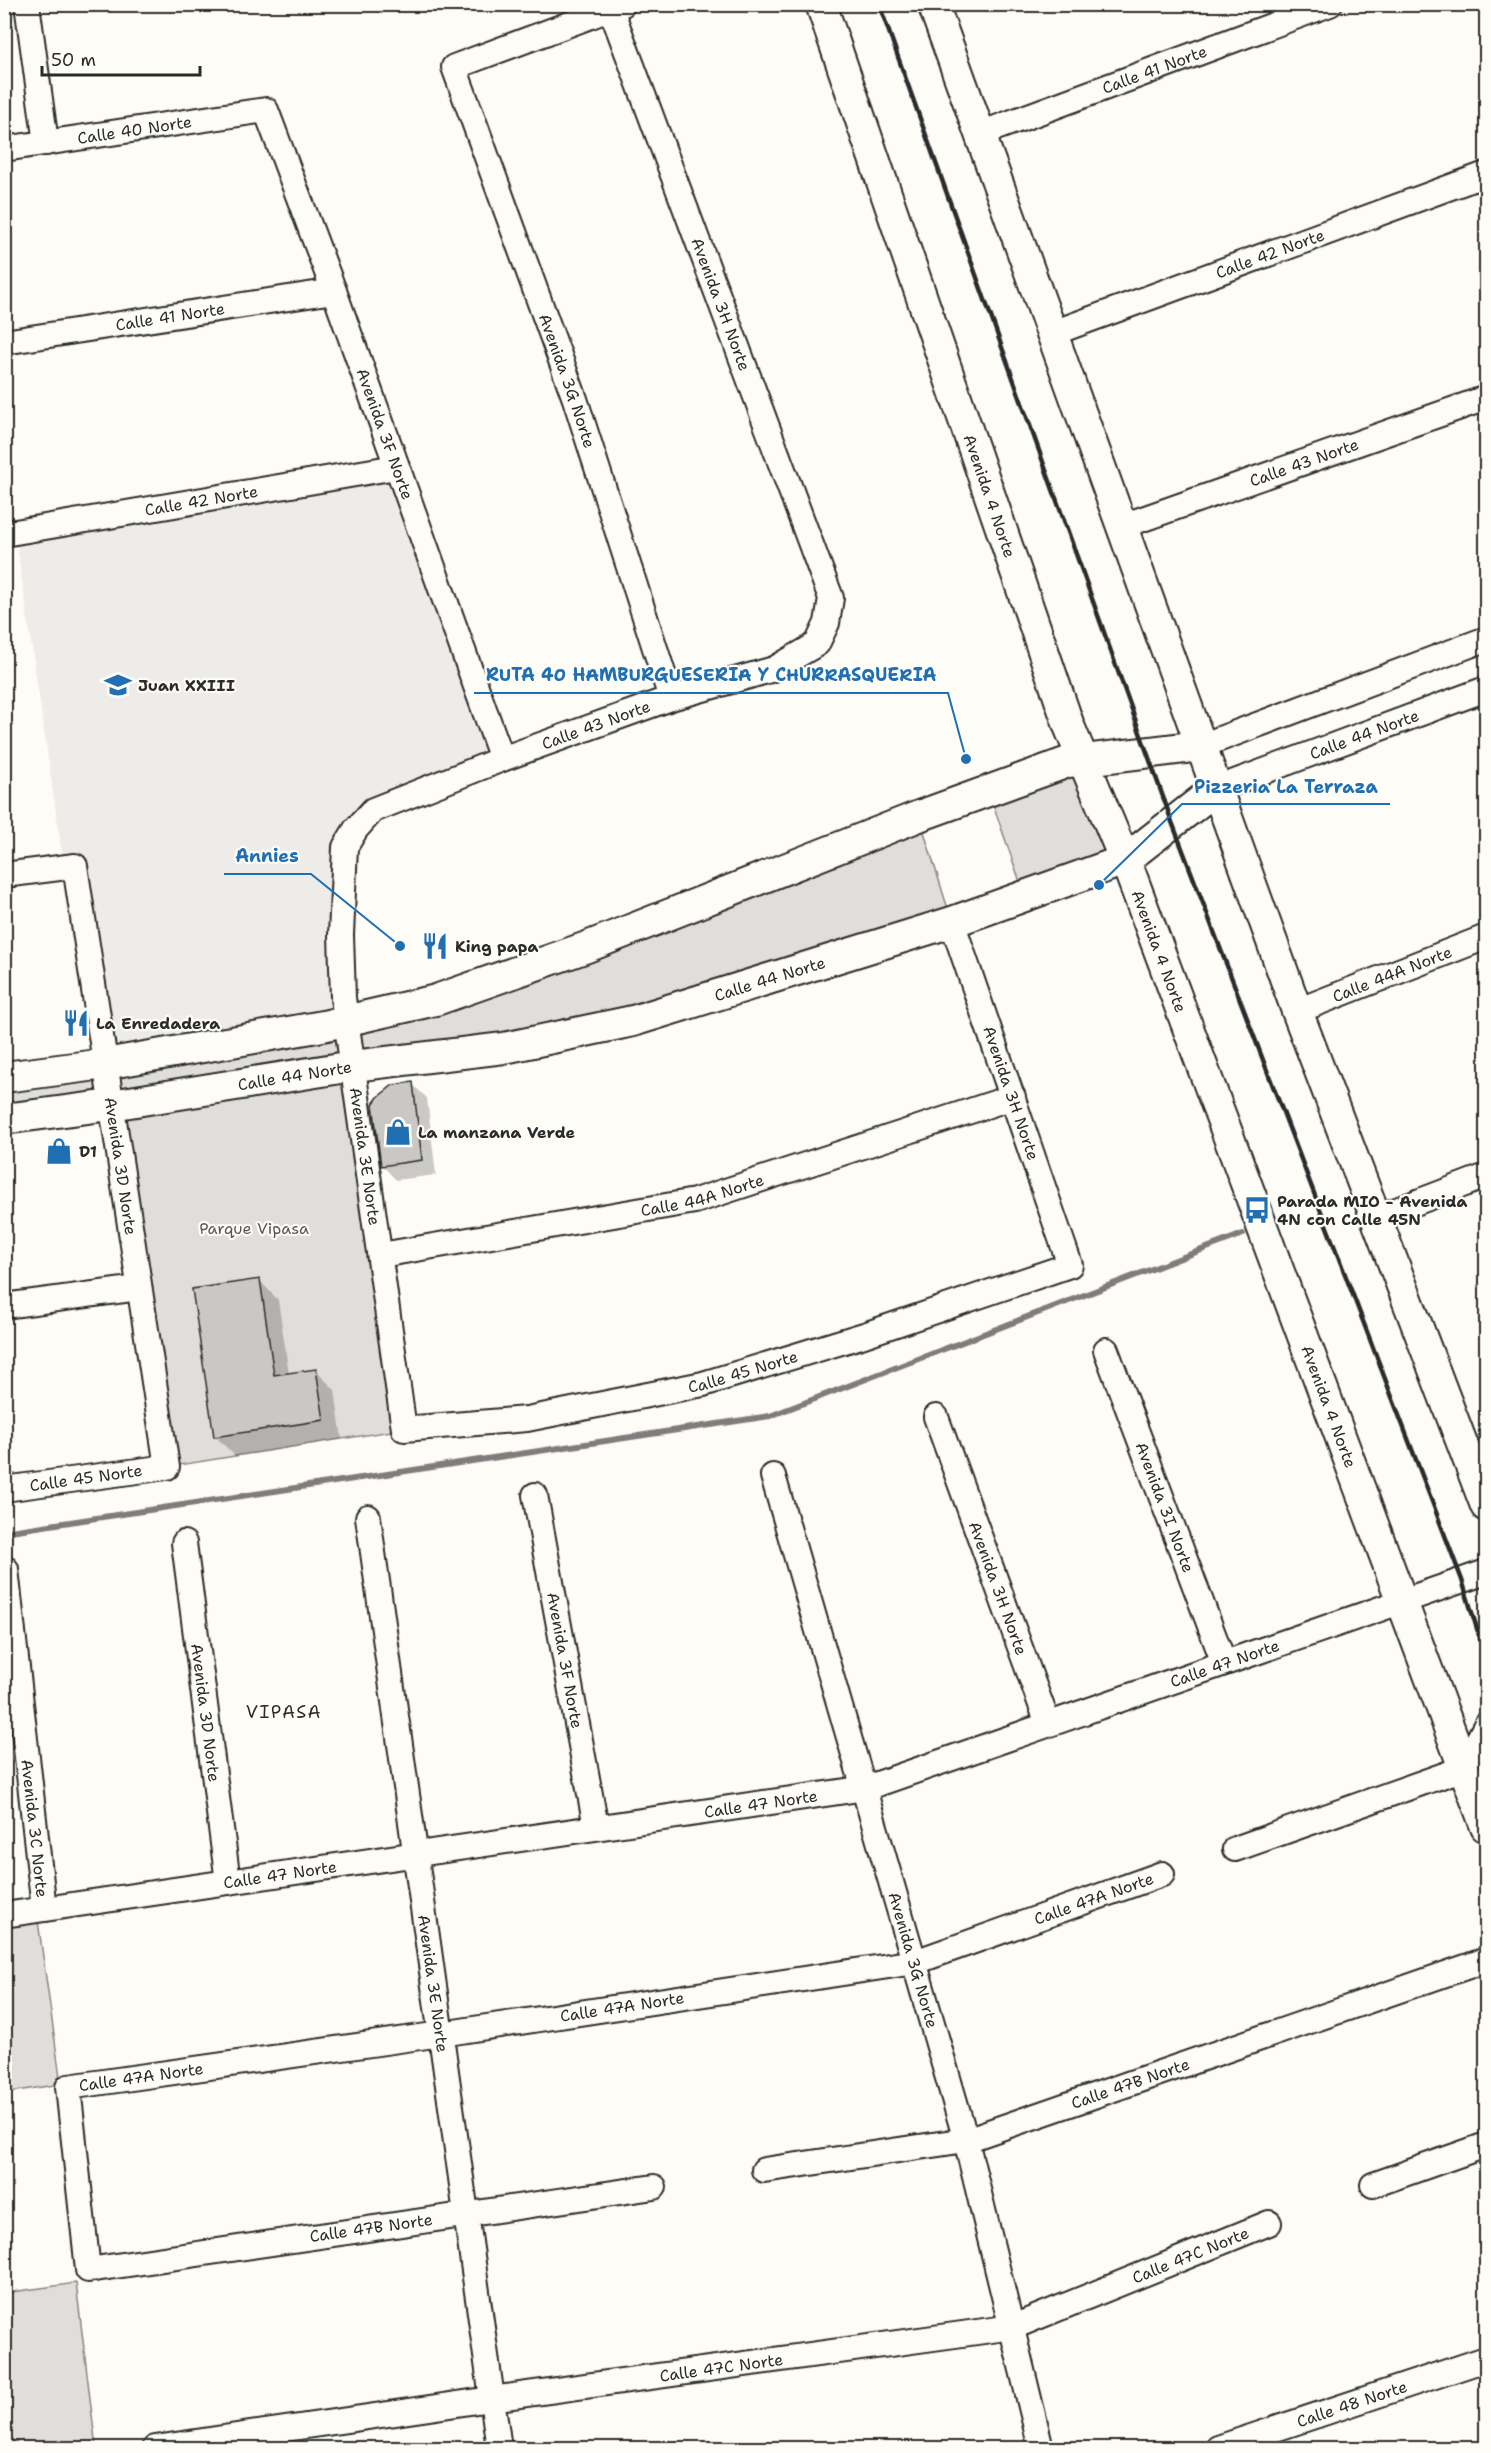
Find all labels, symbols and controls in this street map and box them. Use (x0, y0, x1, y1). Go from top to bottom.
scale bar (42, 39, 200, 77)
street label: Calle 41 Norte (1099, 40, 1210, 98)
text: 50 m (51, 48, 96, 72)
street label: Calle 40 Norte (76, 111, 193, 148)
street label: Calle 42 Norte (1212, 224, 1327, 283)
street label: Avenida 3H Norte (687, 234, 756, 374)
street label: Calle 41 Norte (114, 298, 226, 335)
street label: Avenida 3G Norte (534, 311, 601, 451)
street label: Avenida 3F Norte (352, 365, 418, 502)
street label: Avenida 4 Norte (959, 431, 1021, 560)
street label: Calle 43 Norte (1246, 433, 1361, 491)
street label: Calle 42 Norte (143, 480, 259, 520)
callout: RUTA 40 HAMBURGUESERIA Y CHURRASQUERIA (474, 657, 948, 693)
text: RUTA 40 HAMBURGUESERIA Y CHURRASQUERIA (486, 663, 936, 687)
school or university icon: Juan XXIII (103, 670, 133, 700)
place label: Juan XXIII (138, 675, 235, 696)
street label: Calle 43 Norte (539, 696, 653, 754)
street label: Calle 44 Norte (1307, 704, 1422, 764)
callout: Pizzeria La Terraza (1182, 768, 1390, 804)
text: Pizzeria La Terraza (1194, 775, 1379, 799)
callout: Annies (224, 838, 311, 874)
text: Annies (235, 844, 299, 868)
street label: Avenida 4 Norte (1127, 887, 1192, 1015)
restaurant icon: King papa (420, 931, 450, 961)
place label: King papa (455, 936, 539, 957)
street label: Calle 44A Norte (1329, 941, 1455, 1007)
street label: Calle 44 Norte (712, 951, 828, 1006)
restaurant icon: La Enredadera (61, 1008, 91, 1038)
place label: La Enredadera (96, 1013, 220, 1034)
street label: Avenida 3H Norte (978, 1023, 1044, 1163)
street label: Calle 44 Norte (236, 1056, 353, 1095)
street label: Avenida 3E Norte (345, 1086, 386, 1227)
street label: Avenida 3D Norte (100, 1095, 142, 1236)
shop icon: La manzana Verde (383, 1117, 413, 1147)
place label: La manzana Verde (418, 1122, 576, 1143)
shop icon: D1 (44, 1136, 74, 1166)
place label: D1 (79, 1141, 97, 1162)
street label: Calle 44A Norte (639, 1169, 766, 1221)
place label: Parada MIO - Avenida 4N con Calle 45N (1277, 1191, 1468, 1230)
bus stop icon: Parada MIO - Avenida 4N con Calle 45N (1242, 1195, 1272, 1225)
park label: Parque Vipasa (199, 1218, 309, 1239)
street label: Avenida 4 Norte (1297, 1342, 1362, 1471)
street label: Calle 45 Norte (686, 1345, 800, 1397)
street label: Avenida 3I Norte (1131, 1439, 1199, 1575)
street label: Calle 45 Norte (28, 1460, 144, 1496)
street label: Avenida 3H Norte (964, 1518, 1032, 1658)
street label: Avenida 3F Norte (543, 1590, 588, 1730)
street label: Calle 47 Norte (1167, 1634, 1282, 1692)
street label: Avenida 3D Norte (187, 1642, 225, 1783)
district label: VIPASA (246, 1700, 322, 1724)
street label: Avenida 3C Norte (17, 1758, 53, 1899)
street label: Calle 47 Norte (703, 1785, 819, 1822)
street label: Calle 47 Norte (222, 1856, 338, 1893)
street label: Calle 47A Norte (1031, 1867, 1156, 1929)
street label: Avenida 3G Norte (884, 1889, 943, 2031)
street label: Avenida 3E Norte (414, 1913, 454, 2054)
street label: Calle 47A Norte (558, 1987, 686, 2026)
street label: Calle 47B Norte (1068, 2053, 1192, 2113)
street label: Calle 47A Norte (78, 2057, 205, 2096)
street label: Calle 47B Norte (308, 2209, 434, 2247)
street label: Calle 47C Norte (1129, 2222, 1252, 2288)
street label: Calle 47C Norte (658, 2348, 784, 2386)
street label: Calle 48 Norte (1294, 2375, 1410, 2432)

